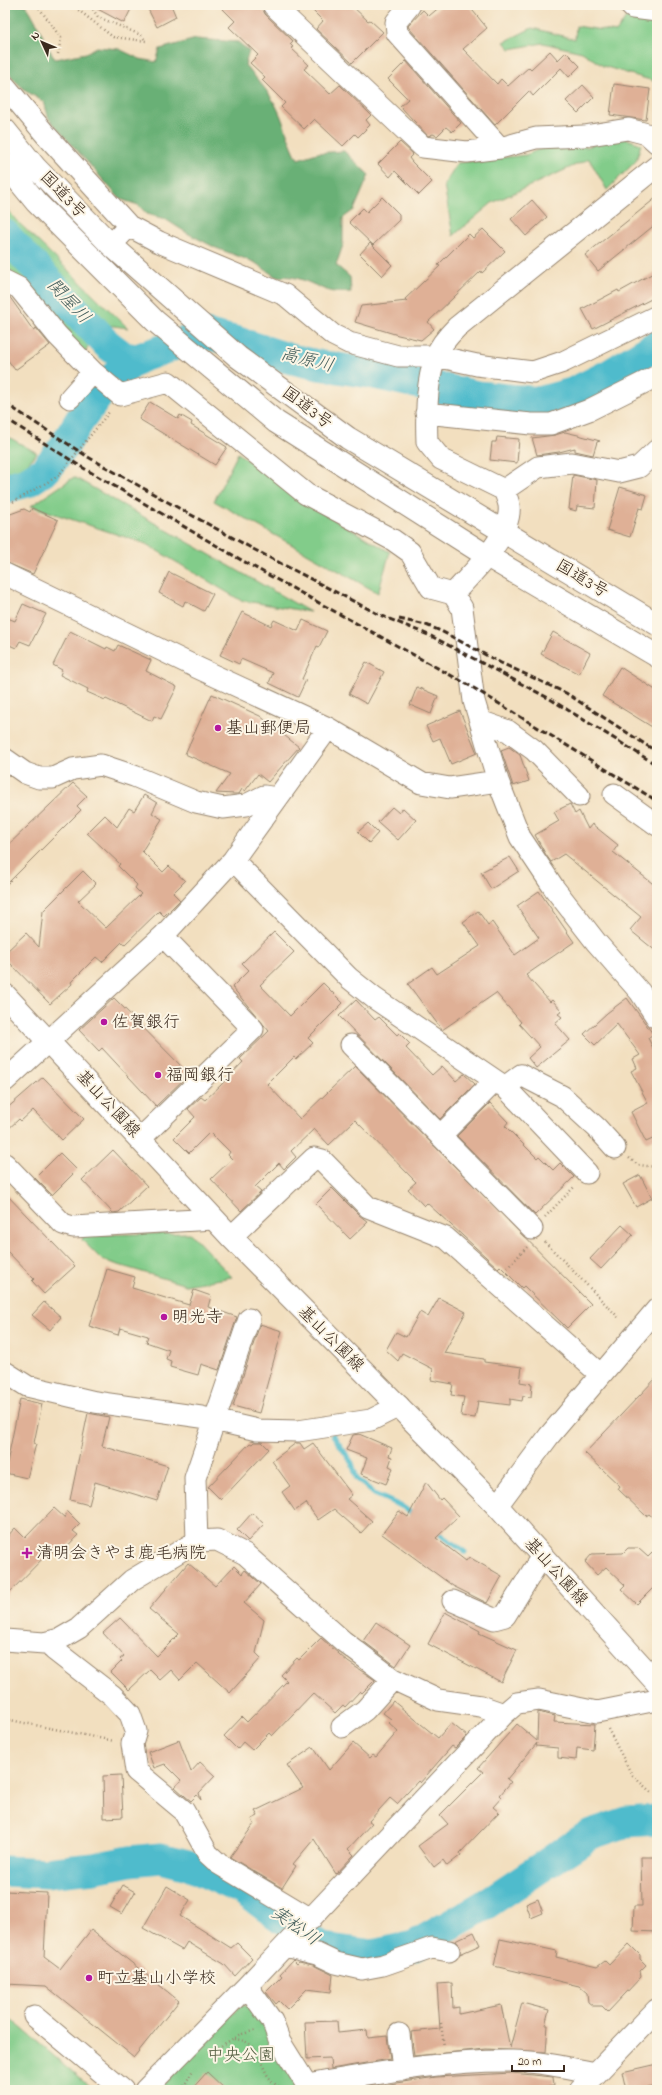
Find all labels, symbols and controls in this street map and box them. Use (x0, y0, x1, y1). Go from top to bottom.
north arrow (22, 22, 62, 62)
text: N (27, 28, 44, 44)
street label: 国道3号 (34, 165, 92, 225)
water label: 関屋川 (40, 273, 96, 331)
water label: 高原川 (278, 342, 336, 380)
street label: 国道3号 (276, 381, 338, 435)
street label: 国道3号 (551, 553, 613, 605)
place label: 基山郵便局 (226, 716, 311, 741)
marker: 基山郵便局 (213, 723, 223, 733)
place label: 佐賀銀行 (112, 1010, 180, 1035)
marker: 佐賀銀行 (99, 1017, 109, 1027)
place label: 福岡銀行 (166, 1063, 234, 1088)
street label: 基山公園線 (70, 1064, 146, 1144)
marker: 福岡銀行 (153, 1070, 163, 1080)
street label: 基山公園線 (292, 1300, 370, 1378)
place label: 明光寺 (172, 1305, 223, 1330)
marker: 明光寺 (159, 1312, 169, 1322)
street label: 基山公園線 (518, 1532, 594, 1612)
place label: 清明会きやま鹿毛病院 (36, 1541, 206, 1566)
marker: 清明会きやま鹿毛病院 (21, 1547, 33, 1559)
water label: 実松川 (265, 1901, 325, 1953)
place label: 町立基山小学校 (97, 1966, 216, 1991)
marker: 町立基山小学校 (84, 1973, 94, 1983)
park label: 中央公園 (207, 2043, 275, 2068)
scale bar (512, 2047, 564, 2073)
text: 20 m (518, 2053, 541, 2071)

